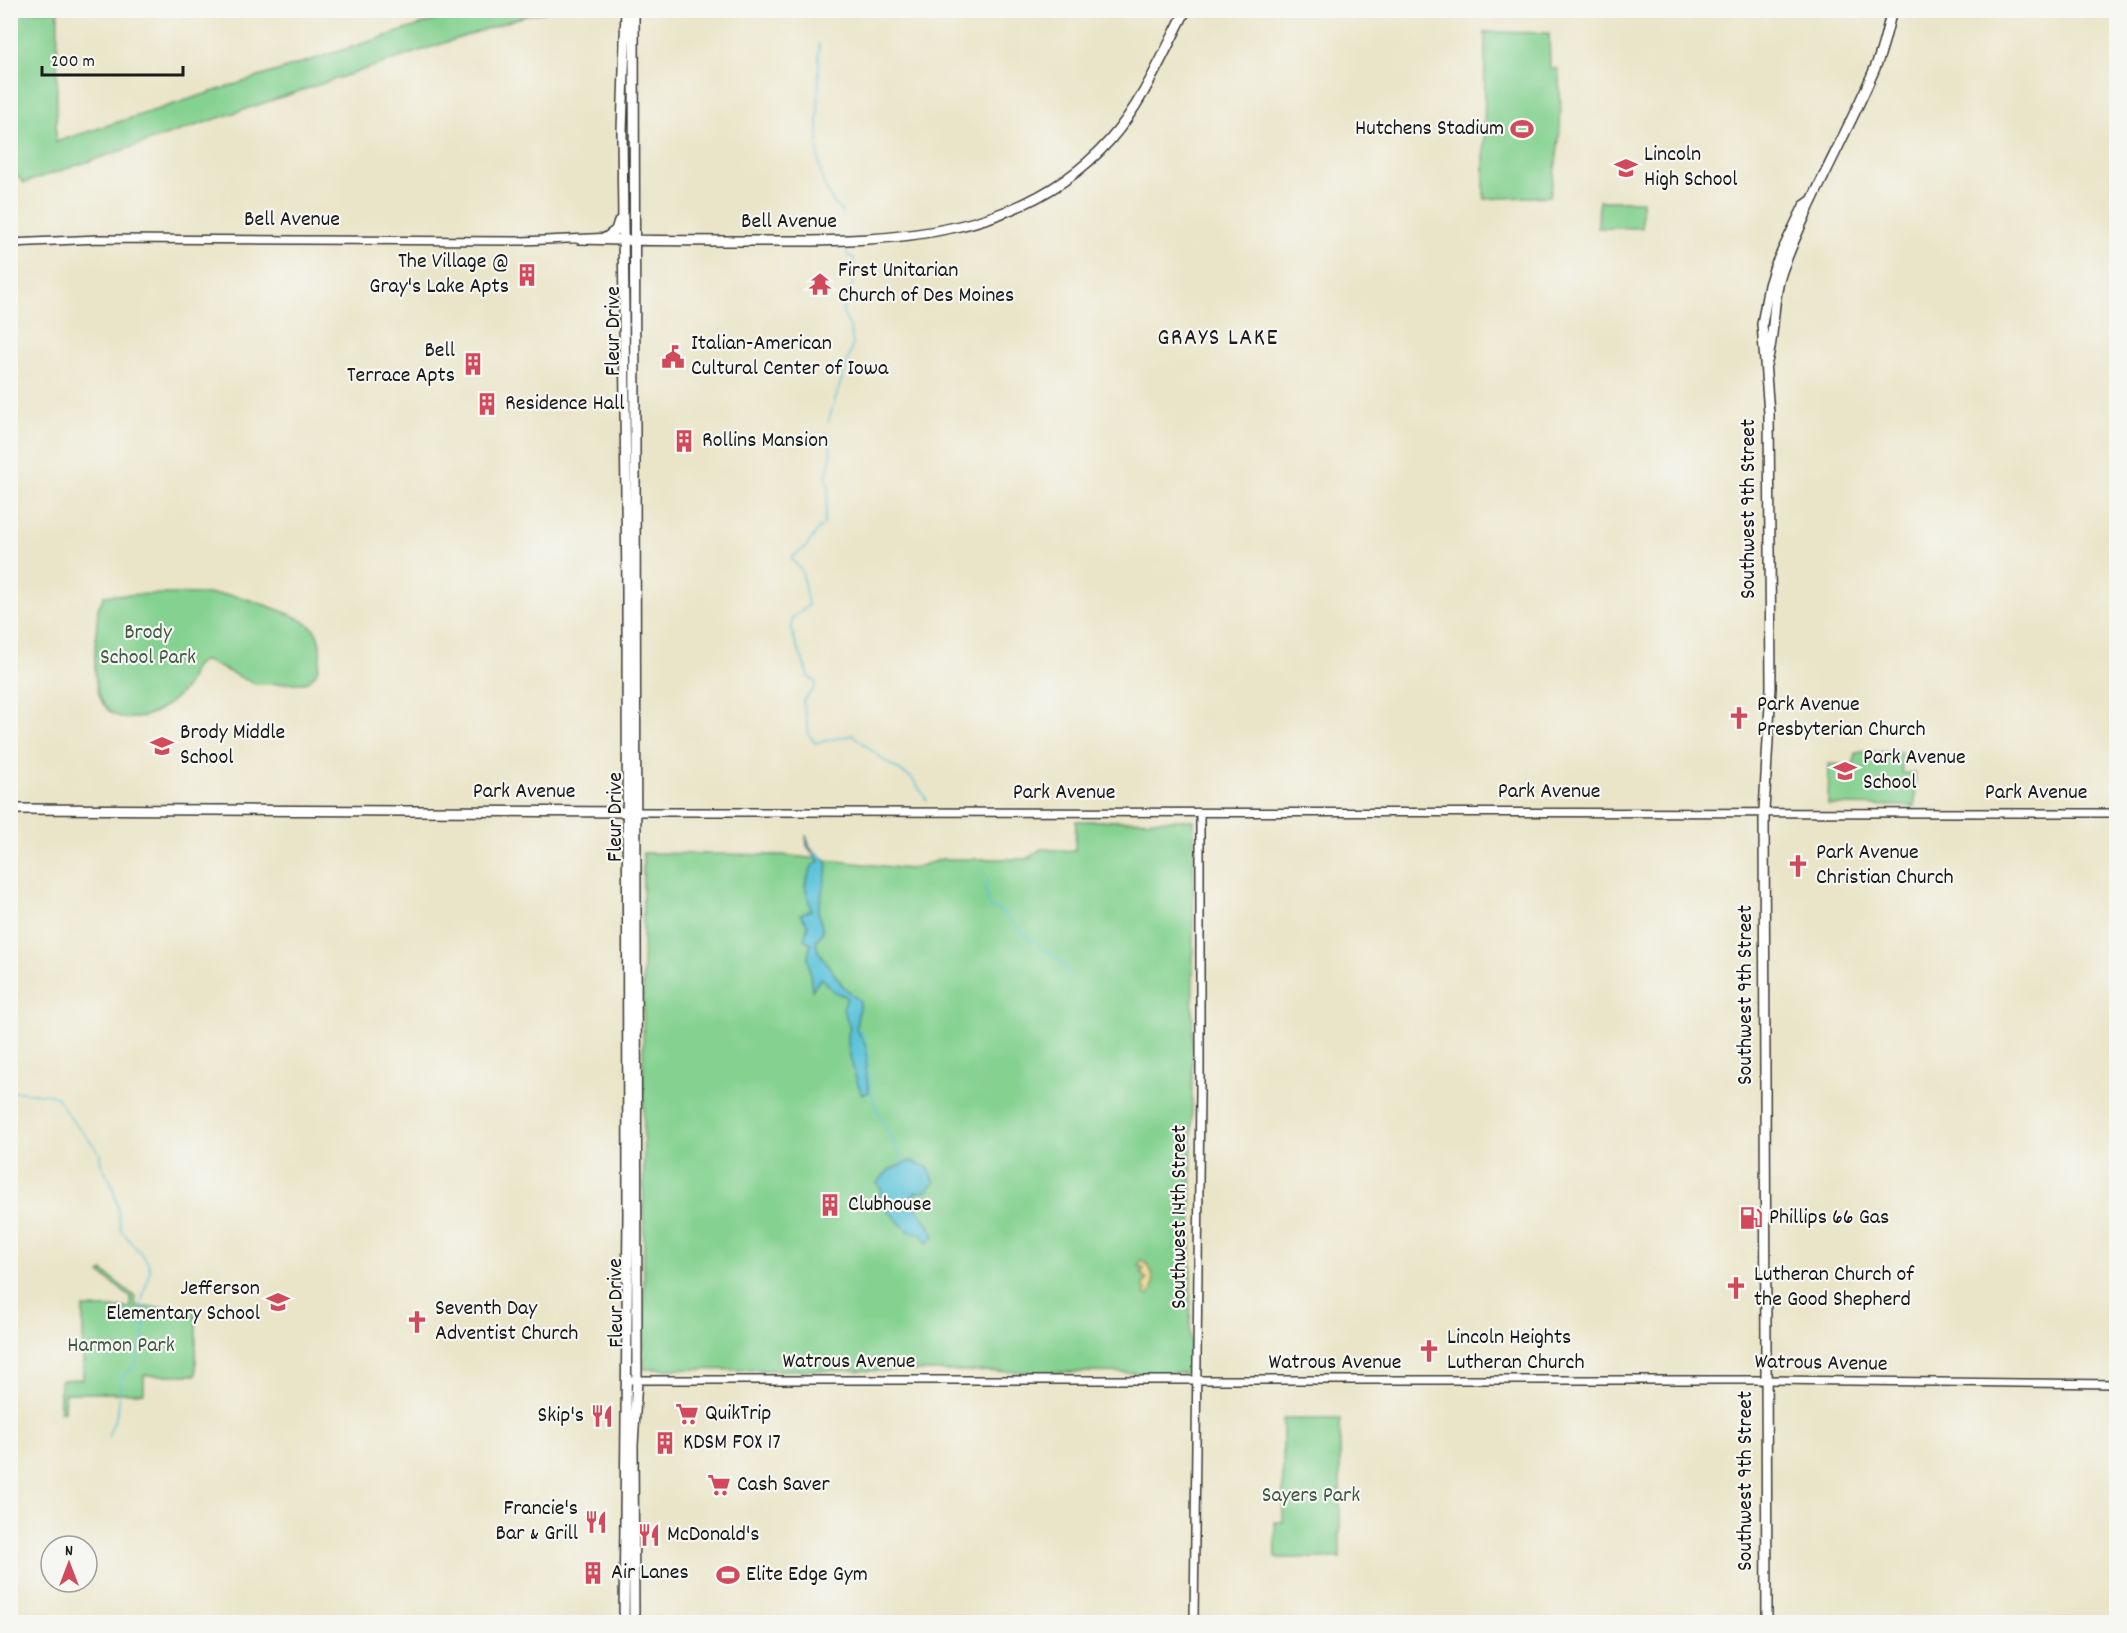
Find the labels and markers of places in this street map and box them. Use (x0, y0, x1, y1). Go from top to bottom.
place label: Hutchens Stadium (1355, 114, 1504, 145)
sports icon: Hutchens Stadium (1509, 116, 1535, 142)
place label: Lincoln High School (1644, 140, 1737, 196)
school or university icon: Lincoln High School (1613, 155, 1639, 181)
place label: The Village @ Gray's Lake Apts (369, 247, 509, 303)
place label: First Unitarian Church of Des Moines (838, 256, 1014, 312)
building icon: The Village @ Gray's Lake Apts (514, 262, 540, 288)
temple icon: First Unitarian Church of Des Moines (807, 271, 833, 297)
place label: Italian-American Cultural Center of Iowa (691, 329, 889, 385)
place label: Bell Terrace Apts (347, 336, 455, 392)
public building icon: Italian-American Cultural Center of Iowa (660, 344, 686, 370)
building icon: Bell Terrace Apts (460, 351, 486, 377)
place label: Residence Hall (505, 389, 624, 420)
building icon: Residence Hall (474, 391, 500, 417)
place label: Rollins Mansion (702, 426, 828, 457)
building icon: Rollins Mansion (671, 428, 697, 454)
place label: Park Avenue Presbyterian Church (1757, 690, 1926, 746)
church icon: Park Avenue Presbyterian Church (1726, 705, 1752, 731)
place label: Brody Middle School (180, 718, 285, 774)
school or university icon: Brody Middle School (149, 733, 175, 759)
place label: Park Avenue School (1863, 743, 1966, 799)
school or university icon: Park Avenue School (1832, 758, 1858, 784)
place label: Park Avenue Christian Church (1816, 838, 1954, 894)
church icon: Park Avenue Christian Church (1785, 853, 1811, 879)
place label: Clubhouse (848, 1190, 931, 1221)
building icon: Clubhouse (817, 1192, 843, 1218)
place label: Phillips 66 Gas (1769, 1203, 1889, 1234)
fuel station icon: Phillips 66 Gas (1738, 1205, 1764, 1231)
place label: Lutheran Church of the Good Shepherd (1754, 1260, 1915, 1316)
place label: Jefferson Elementary School (106, 1274, 260, 1330)
church icon: Lutheran Church of the Good Shepherd (1723, 1275, 1749, 1301)
school or university icon: Jefferson Elementary School (265, 1289, 291, 1315)
place label: Seventh Day Adventist Church (435, 1294, 578, 1350)
church icon: Seventh Day Adventist Church (404, 1309, 430, 1335)
place label: Lincoln Heights Lutheran Church (1447, 1323, 1585, 1379)
church icon: Lincoln Heights Lutheran Church (1416, 1338, 1442, 1364)
place label: QuikTrip (705, 1399, 771, 1430)
place label: Skip's (538, 1401, 584, 1432)
supermarket icon: QuikTrip (674, 1401, 700, 1427)
restaurant icon: Skip's (589, 1403, 615, 1429)
place label: KDSM FOX 17 (683, 1428, 781, 1459)
building icon: KDSM FOX 17 (652, 1430, 678, 1456)
place label: Cash Saver (737, 1470, 830, 1501)
supermarket icon: Cash Saver (706, 1472, 732, 1498)
place label: Francie's Bar & Grill (496, 1494, 578, 1550)
restaurant icon: Francie's Bar & Grill (583, 1509, 609, 1535)
place label: McDonald's (667, 1520, 760, 1551)
restaurant icon: McDonald's (636, 1522, 662, 1548)
place label: Air Lanes (611, 1558, 689, 1589)
building icon: Air Lanes (580, 1560, 606, 1586)
place label: Elite Edge Gym (746, 1560, 868, 1591)
sports icon: Elite Edge Gym (715, 1562, 741, 1588)

